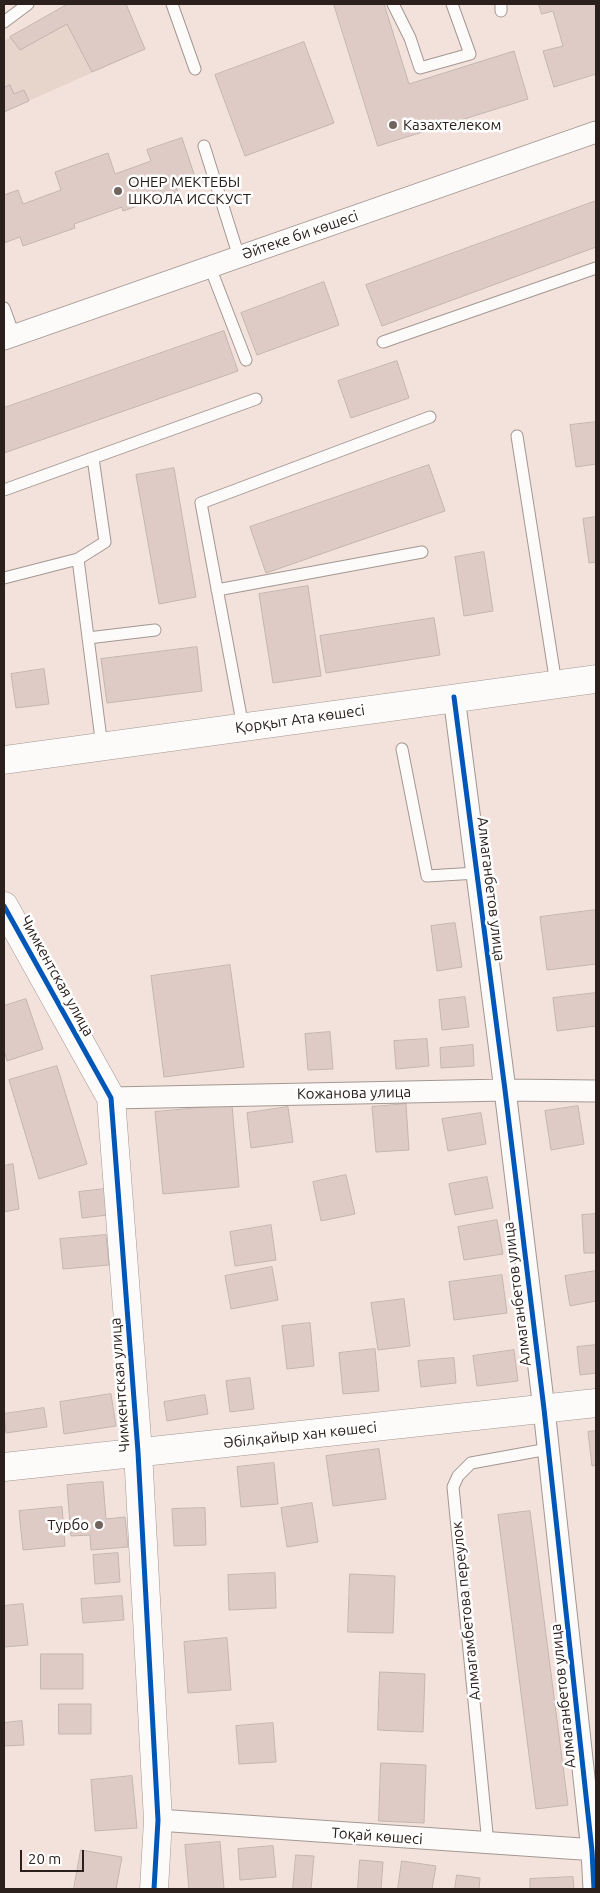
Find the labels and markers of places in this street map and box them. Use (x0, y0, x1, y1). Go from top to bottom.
place label: Казахтелеком (403, 116, 501, 134)
marker: Казахтелеком (387, 119, 399, 131)
place label: ОНЕР МЕКТЕБЫ ШКОЛА ИССКУСТ (128, 173, 251, 208)
marker: ОНЕР МЕКТЕБЫ ШКОЛА ИССКУСТ (112, 185, 124, 197)
place label: Турбо (47, 1516, 89, 1534)
marker: Турбо (93, 1519, 105, 1531)

